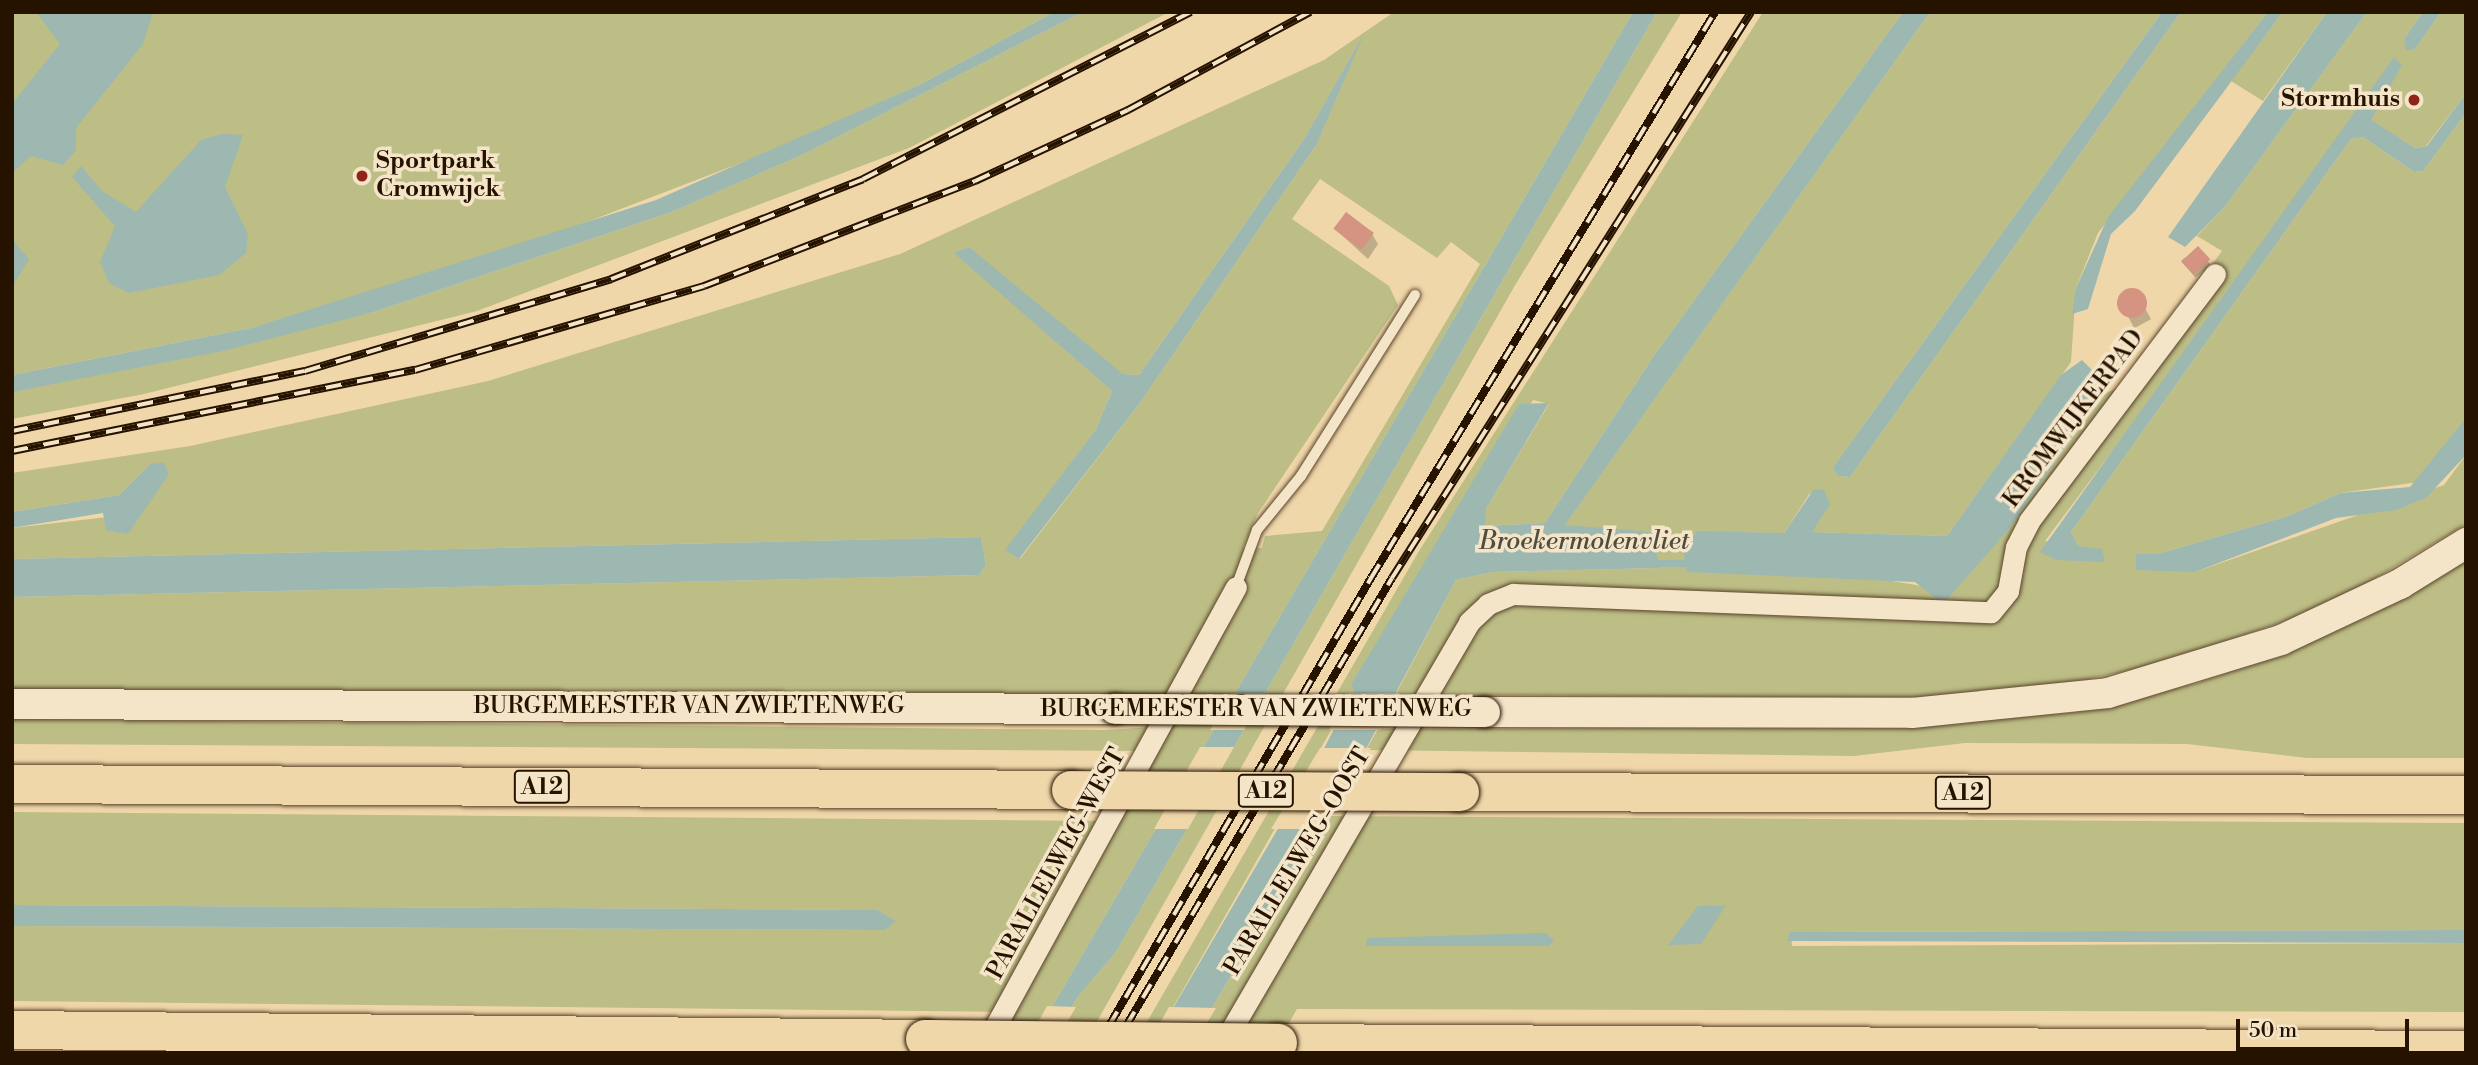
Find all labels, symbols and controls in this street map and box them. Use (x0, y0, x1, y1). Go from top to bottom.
place label: Stormhuis (2281, 86, 2400, 114)
marker: Stormhuis (2406, 92, 2422, 108)
place label: Sportpark Cromwijck (376, 148, 500, 204)
marker: Sportpark Cromwijck (354, 168, 370, 184)
street label: KROMWIJKERPAD (1998, 324, 2150, 514)
water label: Broekermolenvliet (1479, 526, 1689, 558)
street label: BURGEMEESTER VAN ZWIETENWEG (473, 693, 905, 721)
street label: BURGEMEESTER VAN ZWIETENWEG (1040, 696, 1472, 724)
street label: PARALLELWEG-WEST (981, 743, 1133, 985)
street label: PARALLELWEG-OOST (1219, 743, 1377, 981)
road number: A12 (512, 768, 572, 806)
road number: A12 (1236, 772, 1296, 810)
road number: A12 (1933, 774, 1993, 813)
scale bar (2240, 1006, 2413, 1050)
text: 50 m (2249, 1018, 2297, 1044)

